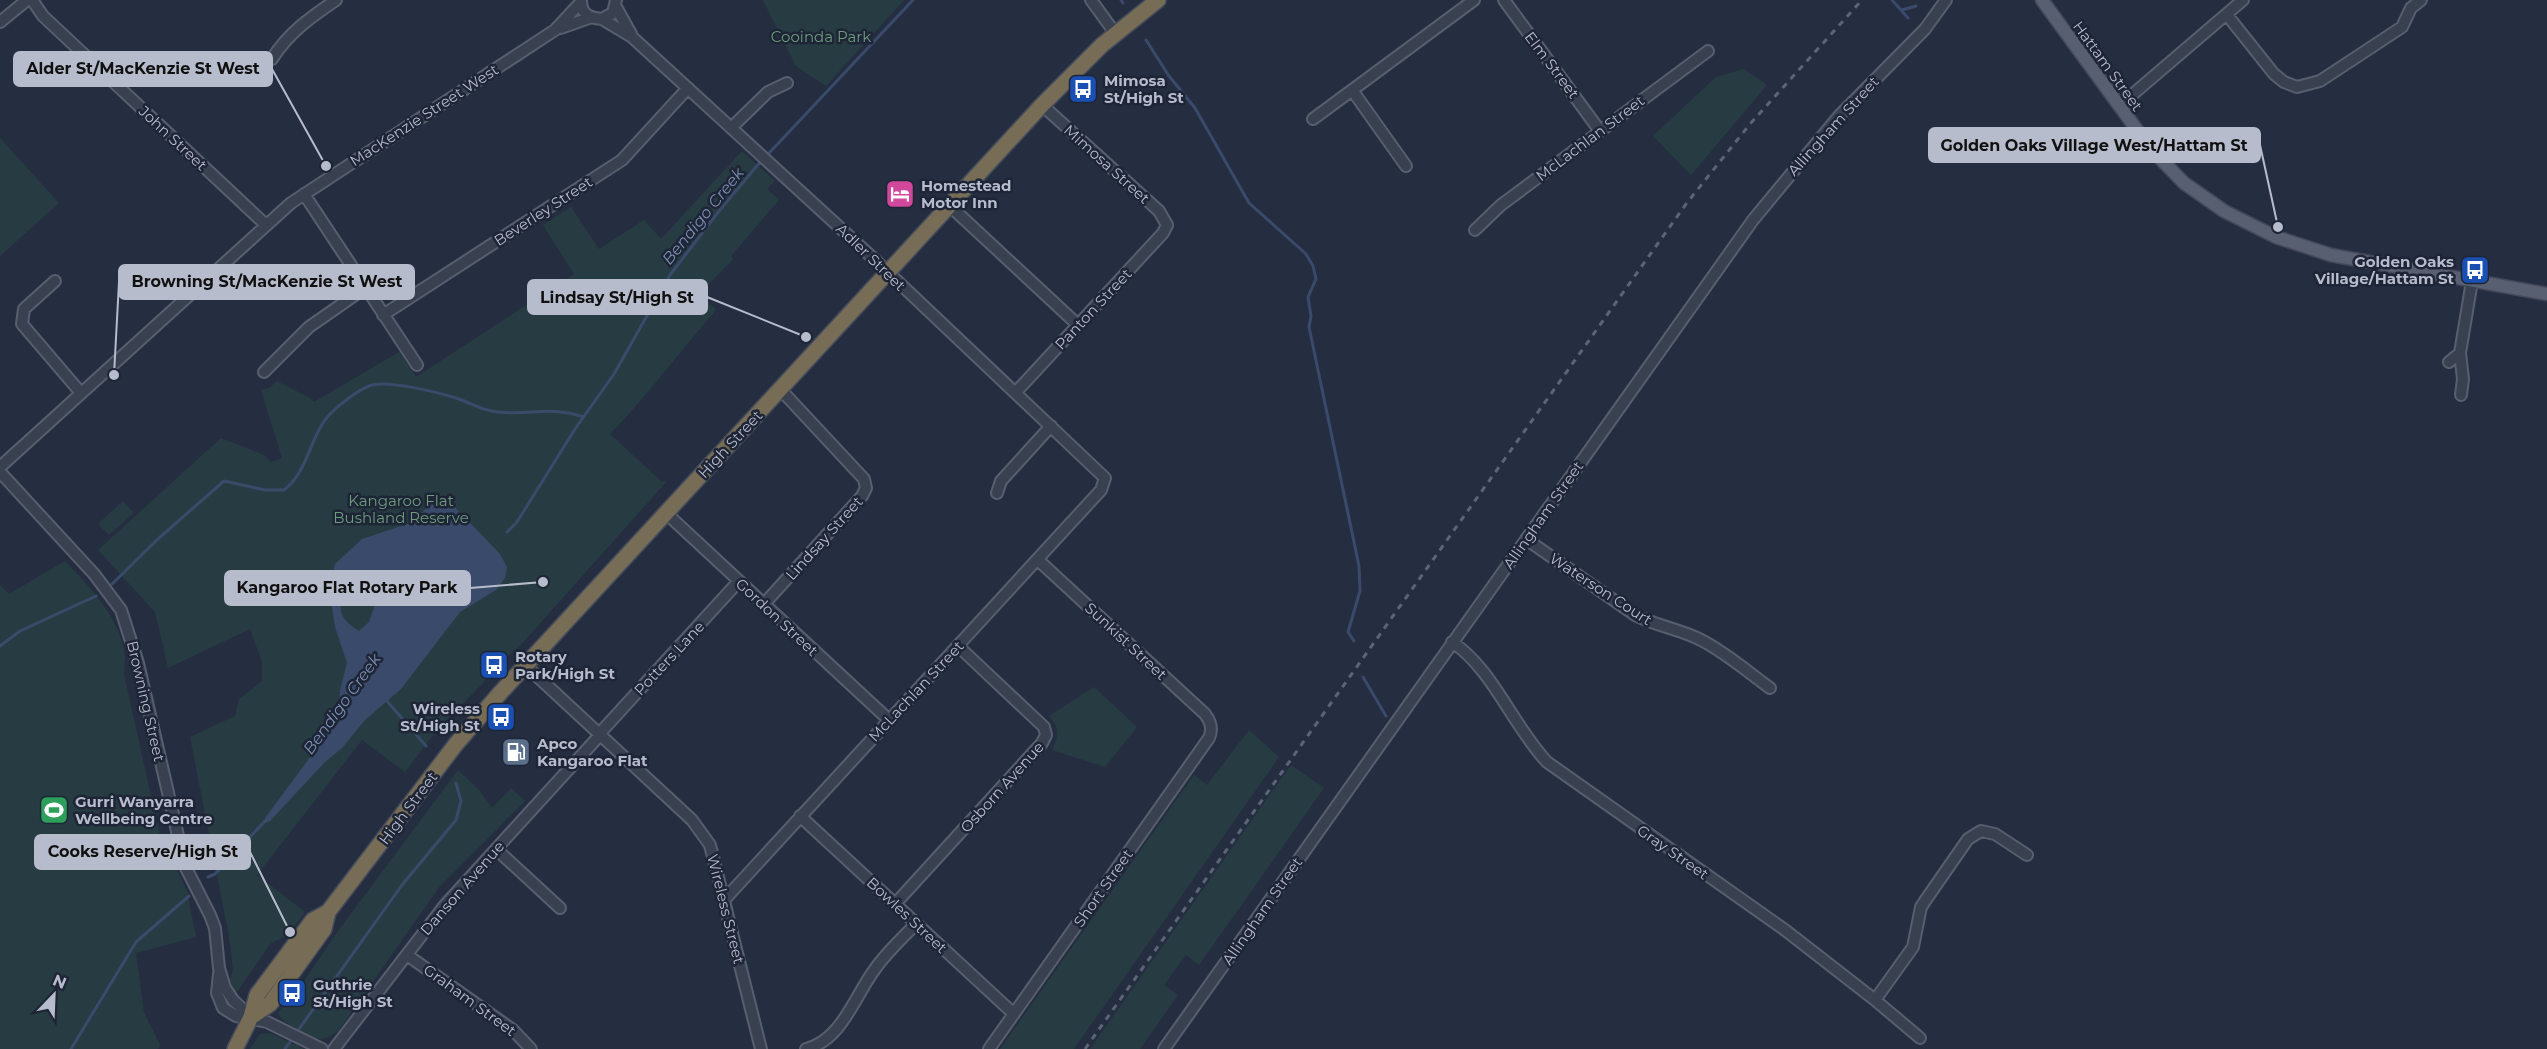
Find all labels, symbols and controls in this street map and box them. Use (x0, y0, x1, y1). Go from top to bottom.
street label: Hattam Street (2069, 17, 2147, 115)
park label: Cooinda Park (771, 27, 871, 46)
street label: Elm Street (1521, 28, 1583, 102)
callout: Alder St/MacKenzie St West (14, 52, 272, 86)
text: Alder St/MacKenzie St West (25, 59, 260, 78)
street label: MacKenzie Street West (346, 60, 502, 170)
place label: Mimosa St/High St (1104, 71, 1184, 107)
street label: Allingham Street (1783, 72, 1883, 180)
bus stop icon: Mimosa St/High St (1067, 73, 1099, 105)
street label: McLachlan Street (1532, 91, 1648, 185)
street label: John Street (134, 101, 211, 174)
street label: Mimosa Street (1060, 120, 1154, 208)
callout: Golden Oaks Village West/Hattam St (1929, 128, 2260, 162)
text: Golden Oaks Village West/Hattam St (1940, 136, 2248, 155)
water label: Bendigo Creek (658, 162, 749, 268)
street label: Beverley Street (490, 172, 596, 250)
place label: Homestead Motor Inn (921, 176, 1011, 212)
hotel icon: Homestead Motor Inn (884, 178, 916, 210)
street label: Adler Street (832, 219, 910, 295)
place label: Golden Oaks Village/Hattam St (2314, 252, 2454, 288)
bus stop icon: Golden Oaks Village/Hattam St (2459, 254, 2491, 286)
street label: Panton Street (1051, 264, 1135, 354)
callout: Browning St/MacKenzie St West (119, 265, 414, 299)
text: Browning St/MacKenzie St West (132, 272, 402, 291)
callout: Lindsay St/High St (528, 280, 707, 314)
text: Lindsay St/High St (540, 288, 694, 307)
street label: High Street (694, 406, 766, 482)
street label: Allingham Street (1499, 457, 1587, 573)
park label: Kangaroo Flat Bushland Reserve (333, 491, 469, 527)
street label: Lindsay Street (781, 492, 867, 584)
street label: Waterson Court (1546, 549, 1656, 629)
callout: Kangaroo Flat Rotary Park (225, 571, 470, 605)
street label: Gordon Street (732, 574, 822, 660)
text: Kangaroo Flat Rotary Park (237, 578, 458, 597)
street label: Sunkist Street (1081, 598, 1171, 684)
street label: Potters Lane (630, 617, 708, 699)
street label: McLachlan Street (864, 637, 968, 745)
street label: Browning Street (123, 639, 169, 763)
place label: Rotary Park/High St (515, 647, 615, 683)
water label: Bendigo Creek (299, 649, 386, 758)
bus stop icon: Rotary Park/High St (478, 649, 510, 681)
place label: Wireless St/High St (400, 699, 480, 735)
bus stop icon: Wireless St/High St (485, 701, 517, 733)
place label: Apco Kangaroo Flat (536, 734, 648, 770)
fuel station icon: Apco Kangaroo Flat (500, 736, 532, 768)
street label: Osborn Avenue (956, 738, 1048, 836)
street label: High Street (375, 768, 441, 848)
place label: Gurri Wanyarra Wellbeing Centre (75, 792, 212, 828)
sports icon: Gurri Wanyarra Wellbeing Centre (38, 794, 70, 826)
street label: Gray Street (1634, 820, 1712, 884)
callout: Cooks Reserve/High St (35, 835, 250, 869)
street label: Danson Avenue (416, 837, 508, 939)
text: Cooks Reserve/High St (48, 842, 238, 861)
street label: Short Street (1069, 846, 1137, 930)
street label: Wireless Street (703, 852, 749, 966)
street label: Allingham Street (1218, 853, 1306, 969)
street label: Bowles Street (863, 873, 951, 957)
street label: Graham Street (420, 960, 520, 1040)
north arrow (24, 965, 84, 1025)
text: N (50, 970, 69, 993)
place label: Guthrie St/High St (313, 975, 393, 1011)
bus stop icon: Guthrie St/High St (276, 977, 308, 1009)

